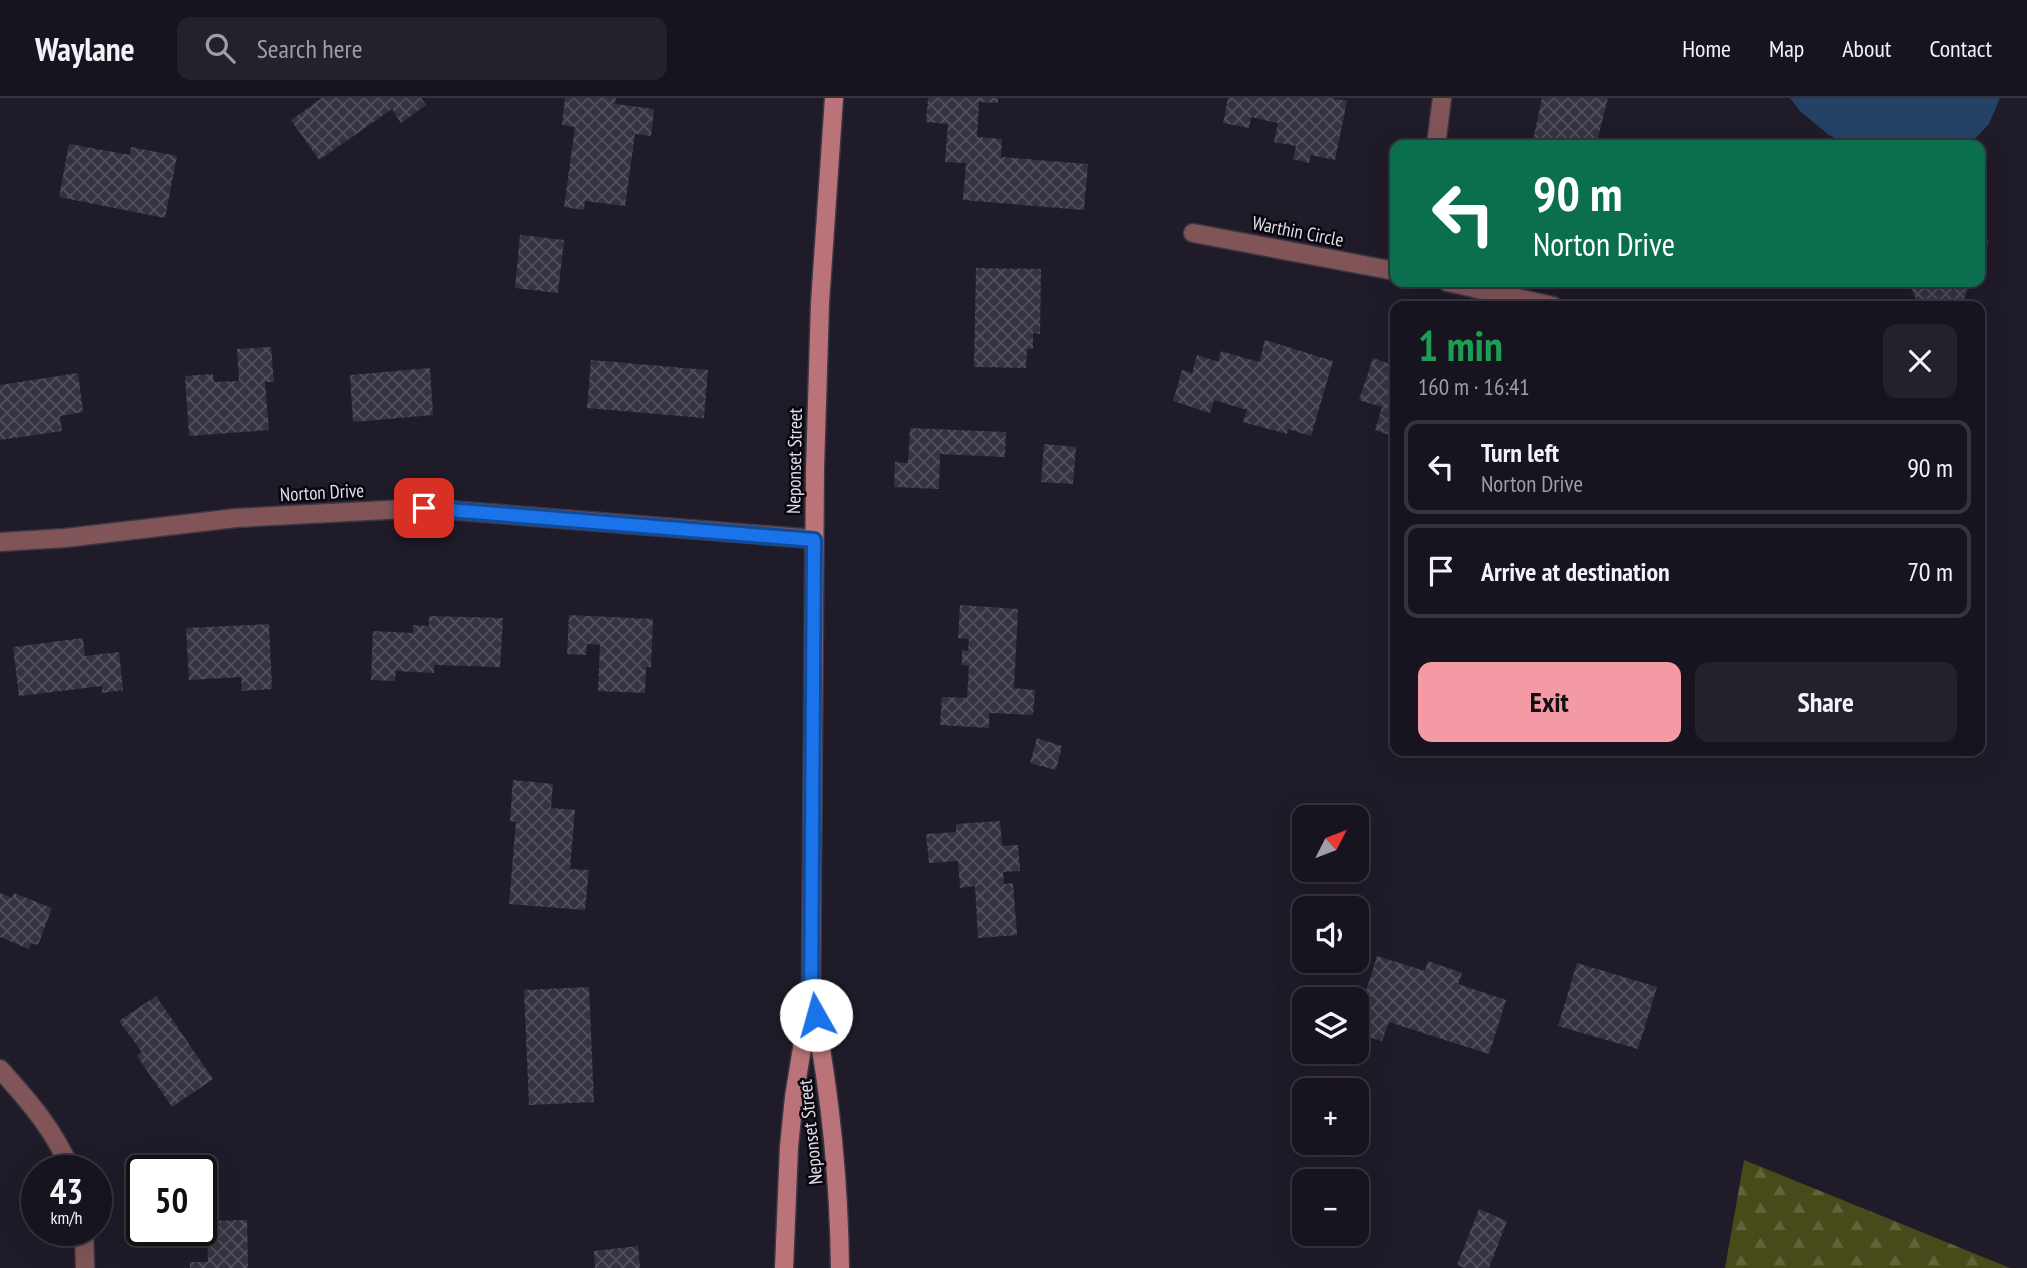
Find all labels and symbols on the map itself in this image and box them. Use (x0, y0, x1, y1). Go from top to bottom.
street label: Warthin Circle (1250, 210, 1346, 252)
street label: Neponset Street (781, 407, 807, 514)
street label: Norton Drive (279, 478, 365, 506)
pin (394, 478, 454, 538)
north arrow (1292, 805, 1368, 882)
position arrow (779, 978, 853, 1052)
street label: Neponset Street (792, 1077, 827, 1186)
speed limit sign: 50 (126, 1155, 217, 1246)

